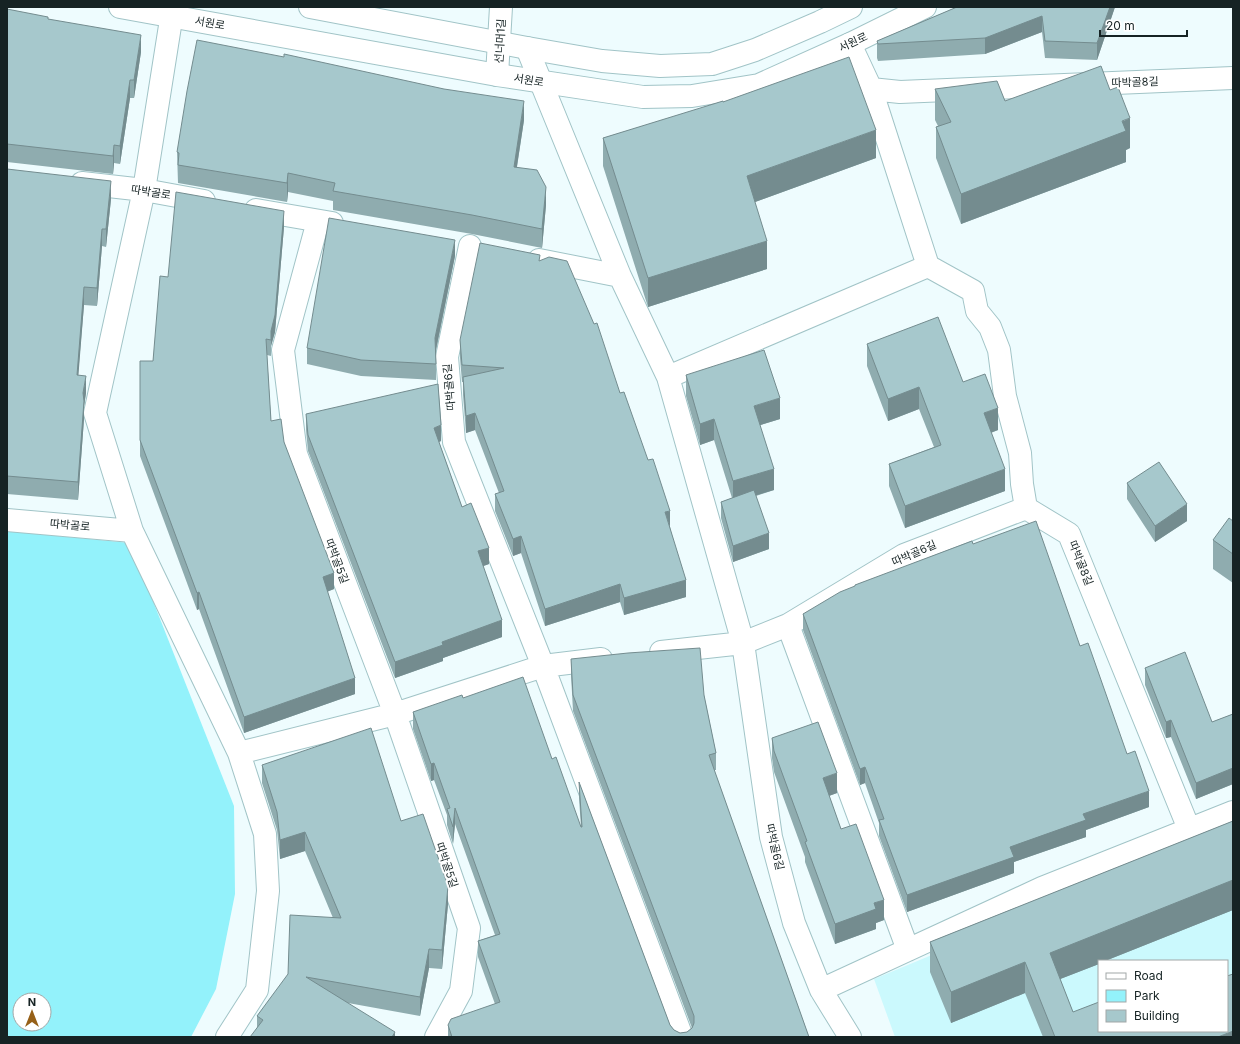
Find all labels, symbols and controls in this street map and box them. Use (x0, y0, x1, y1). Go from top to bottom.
scale bar (1100, 12, 1187, 38)
street label: 서원로 (194, 13, 226, 33)
street label: 선너머1길 (492, 18, 508, 64)
text: 20 m (1106, 18, 1135, 33)
street label: 서원로 (836, 29, 870, 55)
street label: 서원로 (513, 71, 545, 89)
street label: 따박골8길 (1111, 74, 1159, 90)
street label: 따박골로 (130, 182, 172, 202)
street label: 따박골6길 (440, 363, 458, 411)
street label: 따박골로 (49, 516, 91, 534)
street label: 따박골5길 (322, 536, 352, 586)
street label: 따박골6길 (890, 537, 938, 569)
street label: 따박골8길 (1066, 538, 1096, 588)
street label: 따박골6길 (763, 822, 787, 872)
street label: 따박골5길 (433, 840, 461, 890)
legend (1098, 960, 1228, 1032)
text: Road (1134, 968, 1163, 983)
text: Park (1134, 988, 1160, 1003)
north arrow (12, 992, 52, 1032)
text: N (28, 995, 36, 1009)
text: Building (1134, 1008, 1179, 1023)

